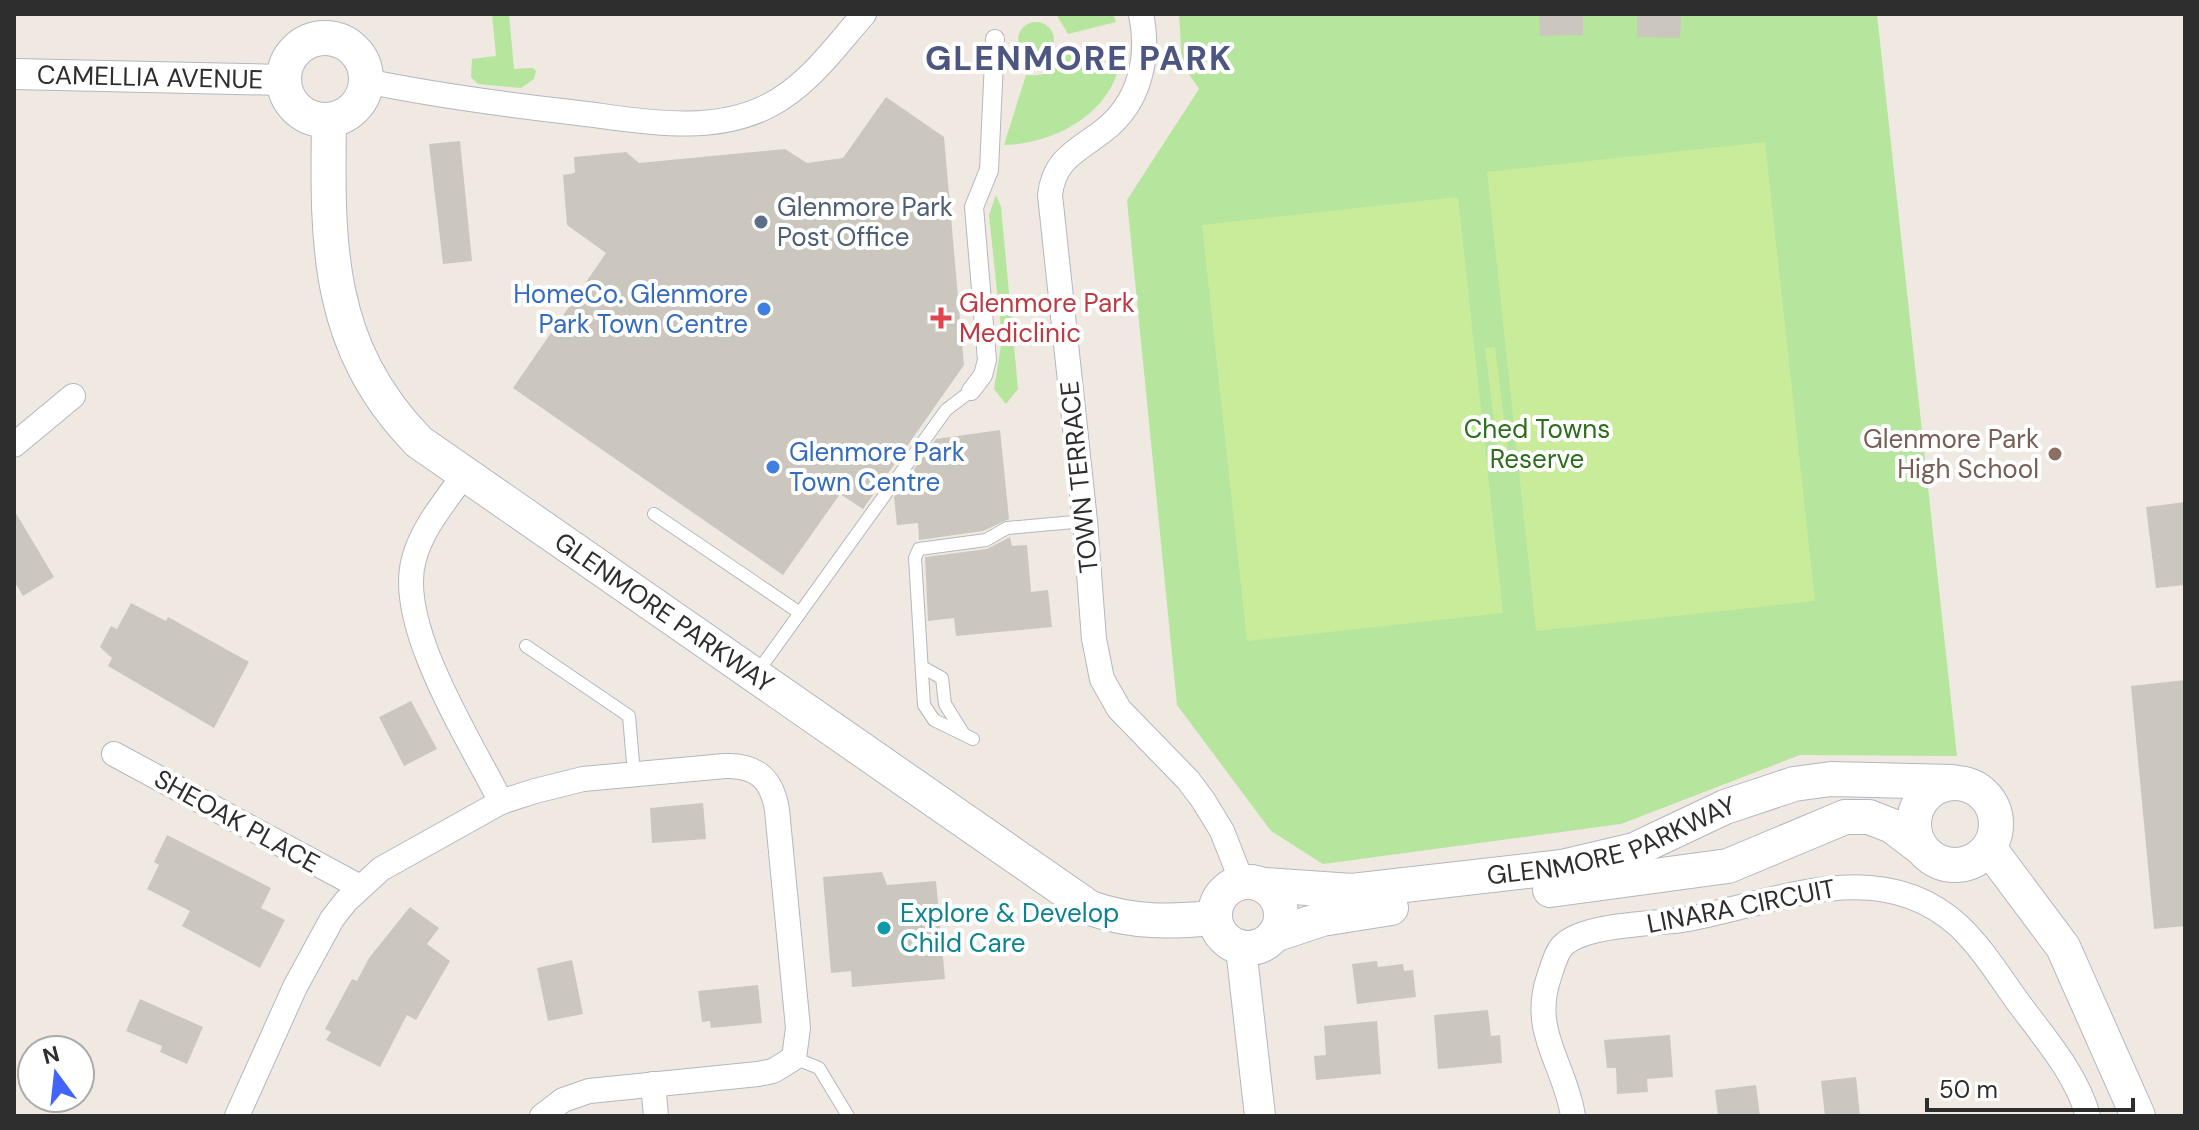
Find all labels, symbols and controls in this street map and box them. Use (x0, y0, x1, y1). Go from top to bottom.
district label: GLENMORE PARK (925, 36, 1233, 81)
street label: CAMELLIA AVENUE (36, 58, 263, 97)
place label: Glenmore Park Post Office (777, 190, 953, 254)
marker: Glenmore Park Post Office (752, 213, 770, 231)
place label: HomeCo. Glenmore Park Town Centre (513, 277, 748, 341)
place label: Glenmore Park Mediclinic (959, 286, 1135, 350)
marker: HomeCo. Glenmore Park Town Centre (755, 300, 773, 318)
marker: Glenmore Park Mediclinic (930, 307, 952, 329)
street label: TOWN TERRACE (1052, 379, 1106, 575)
park label: Ched Towns Reserve (1464, 412, 1610, 476)
place label: Glenmore Park High School (1863, 422, 2039, 486)
place label: Glenmore Park Town Centre (789, 435, 965, 499)
marker: Glenmore Park High School (2046, 445, 2064, 463)
marker: Glenmore Park Town Centre (764, 458, 782, 476)
street label: GLENMORE PARKWAY (548, 524, 781, 700)
street label: SHEOAK PLACE (148, 762, 326, 880)
street label: GLENMORE PARKWAY (1485, 788, 1740, 892)
street label: LINARA CIRCUIT (1644, 871, 1838, 941)
place label: Explore & Develop Child Care (900, 896, 1119, 960)
marker: Explore & Develop Child Care (875, 919, 893, 937)
north arrow (16, 1034, 96, 1114)
text: N (39, 1039, 62, 1071)
scale bar (1927, 1062, 2133, 1112)
text: 50 m (1939, 1074, 1998, 1105)

